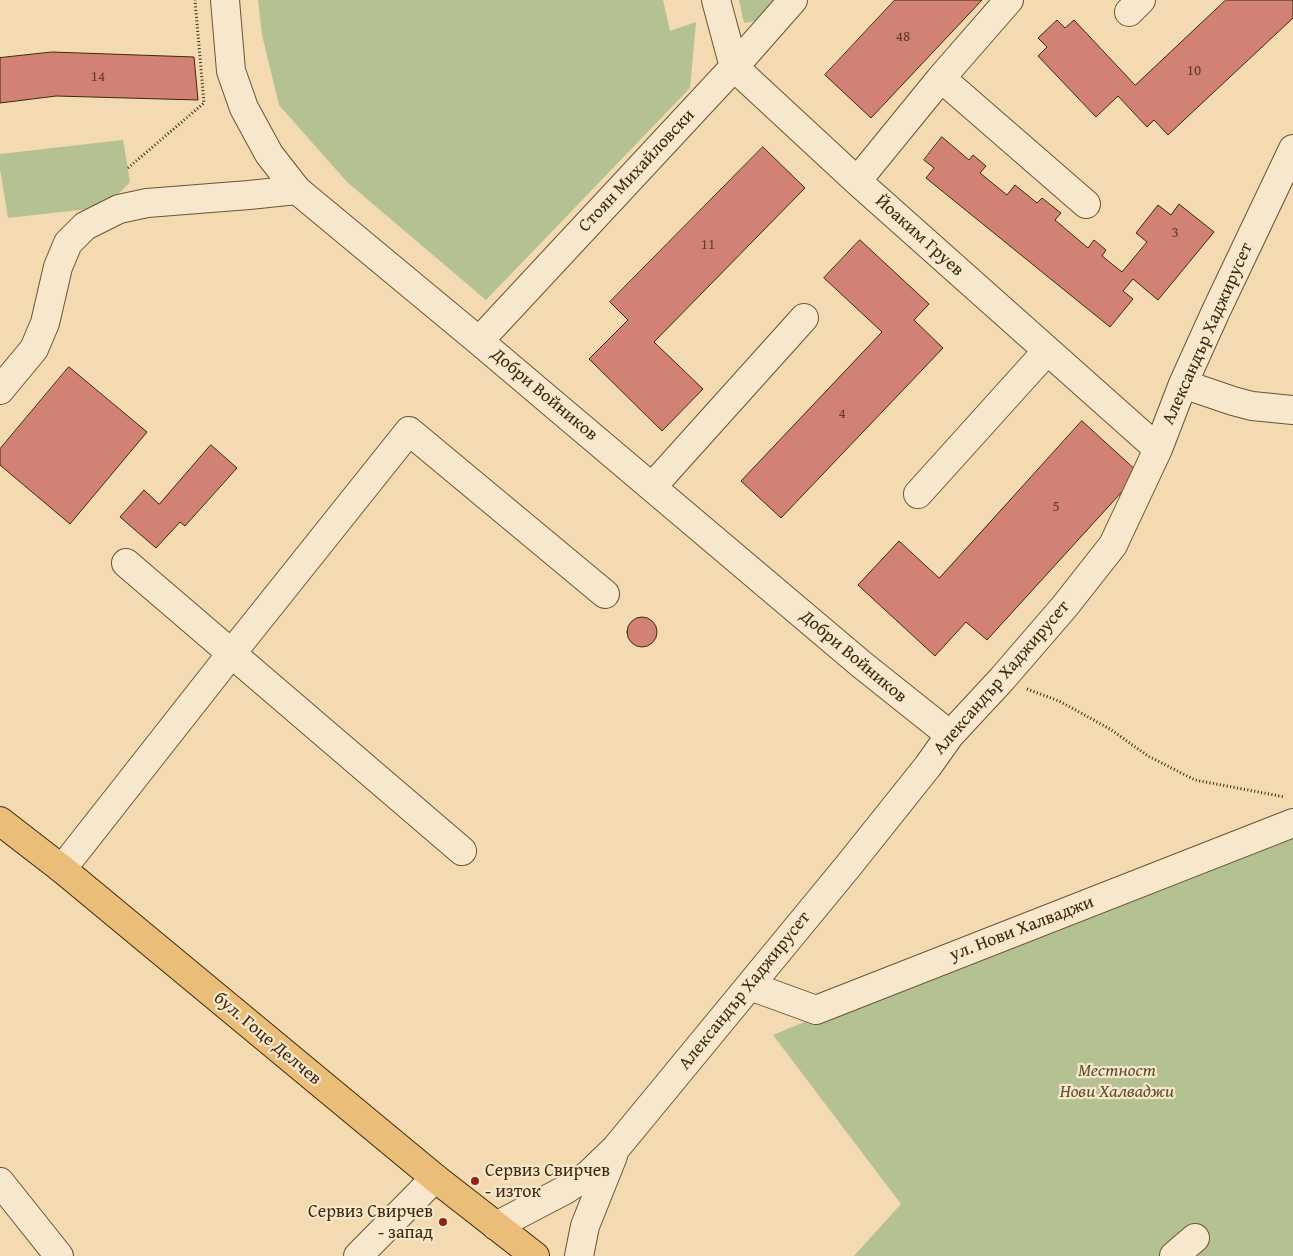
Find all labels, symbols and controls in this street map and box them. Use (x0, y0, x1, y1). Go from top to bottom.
house number: 48 (896, 28, 910, 46)
house number: 10 (1187, 62, 1201, 80)
house number: 14 (91, 68, 105, 86)
street label: Стоян Михайловски (574, 105, 700, 237)
street label: Йоаким Груев (870, 191, 968, 281)
house number: 3 (1171, 224, 1179, 242)
house number: 11 (701, 236, 715, 254)
street label: Александър Хаджирусет (1158, 240, 1258, 428)
street label: Добри Войников (486, 344, 602, 446)
house number: 4 (838, 405, 846, 423)
house number: 5 (1052, 498, 1060, 516)
street label: Александър Хаджирусет (929, 597, 1075, 759)
street label: Добри Войников (795, 606, 911, 708)
street label: ул. Нови Халваджи (947, 892, 1097, 966)
street label: Александър Хаджирусет (675, 908, 815, 1074)
street label: бул. Гоце Делчев (209, 988, 325, 1090)
park label: Местност Нови Халваджи (1060, 1060, 1174, 1102)
place label: Сервиз Свирчев - изток (485, 1160, 610, 1202)
marker: Сервиз Свирчев - изток (469, 1175, 481, 1187)
place label: Сервиз Свирчев - запад (308, 1201, 433, 1244)
marker: Сервиз Свирчев - запад (437, 1216, 449, 1228)

